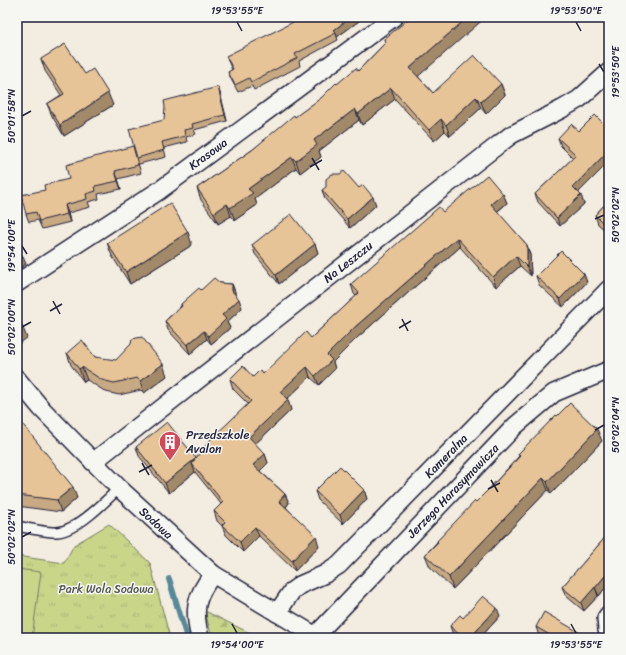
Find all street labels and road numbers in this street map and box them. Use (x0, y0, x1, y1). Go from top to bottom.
street label: Krasowa (184, 132, 232, 176)
street label: Na Leszczu (318, 235, 378, 289)
street label: Kameralna (419, 428, 473, 484)
street label: Jerzego Harasymowicza (401, 438, 505, 544)
street label: Sodowa (134, 501, 178, 545)

